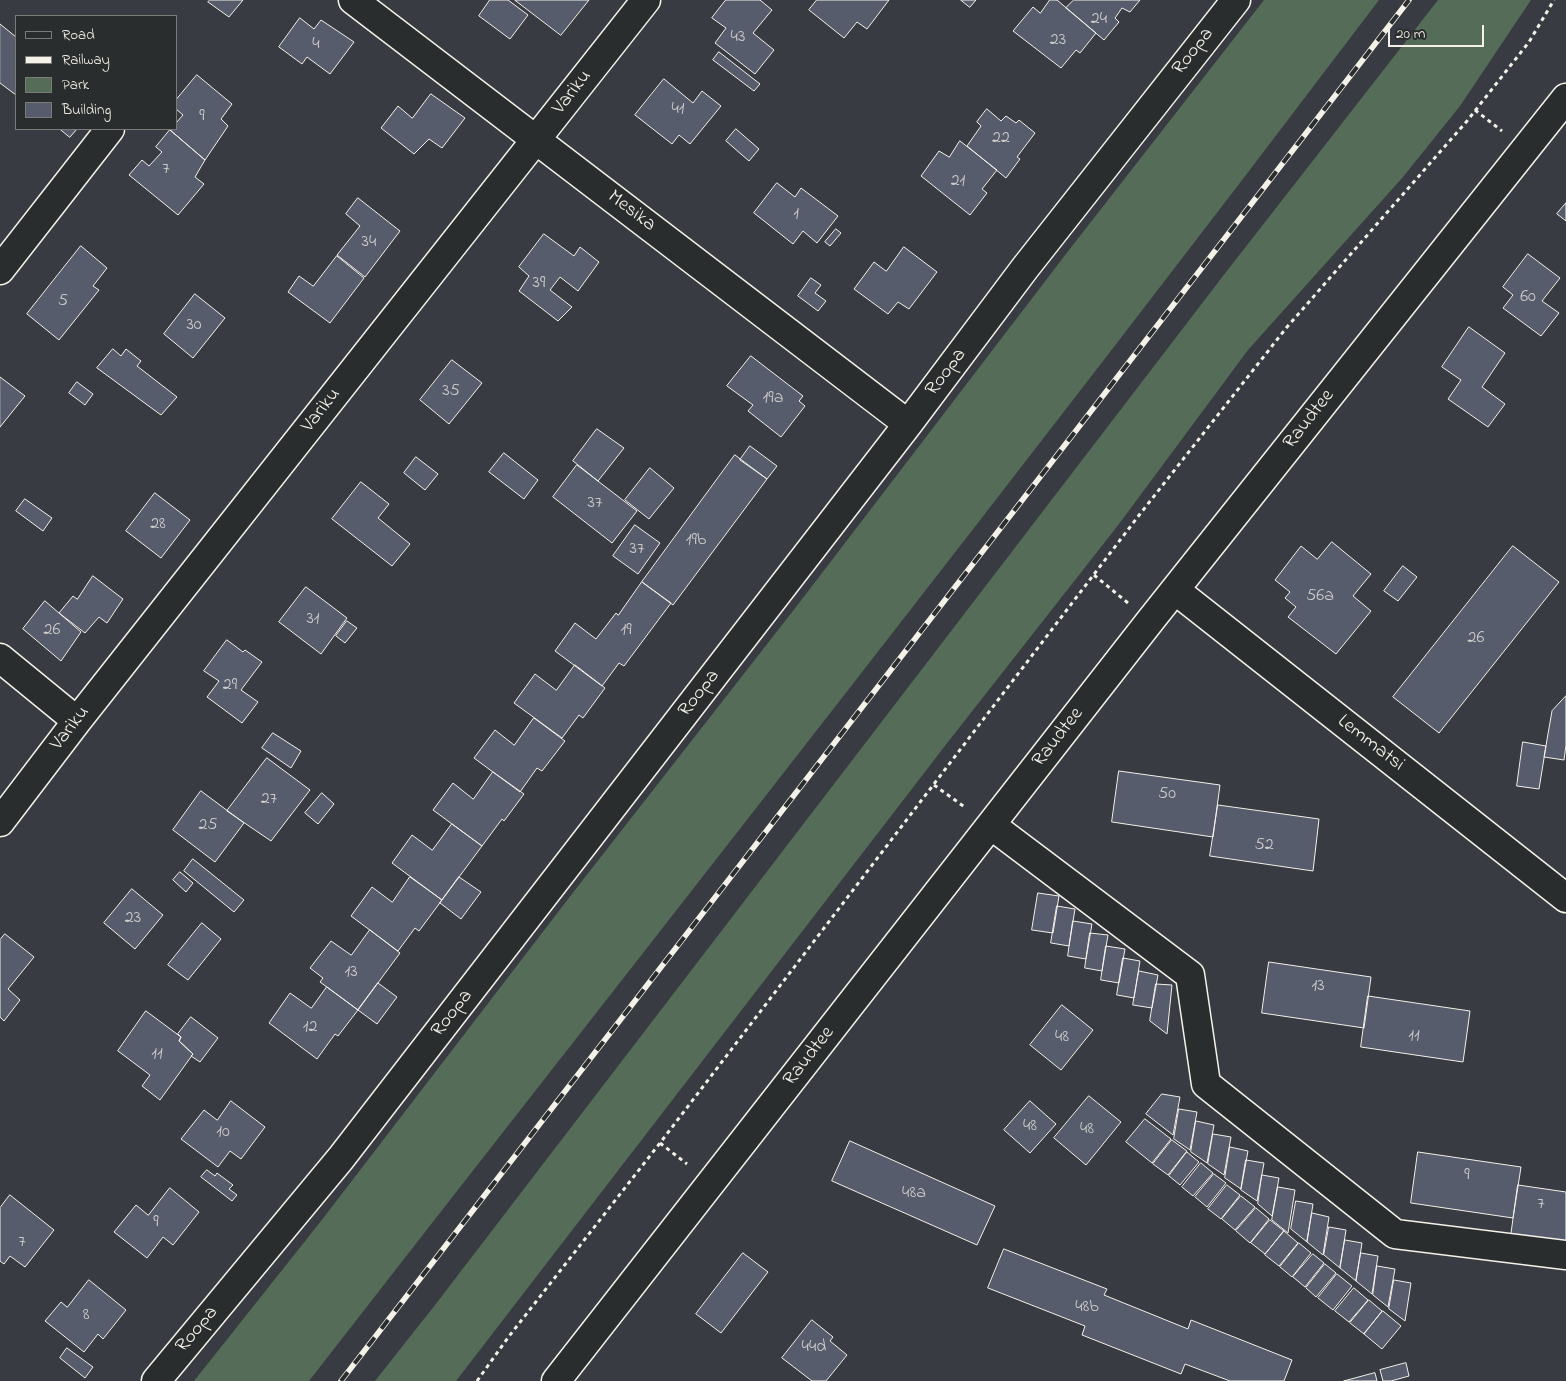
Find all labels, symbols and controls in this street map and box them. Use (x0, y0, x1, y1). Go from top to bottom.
house number: 24 (1091, 9, 1107, 31)
legend (15, 15, 178, 130)
scale bar (1391, 15, 1487, 47)
text: 20 m (1396, 23, 1425, 45)
text: Road (62, 24, 95, 46)
street label: Roopa (1168, 24, 1220, 80)
house number: 43 (731, 27, 745, 49)
house number: 23 (1050, 30, 1066, 52)
house number: 4 (312, 34, 320, 56)
text: Railway (62, 49, 110, 71)
street label: Variku (548, 66, 598, 120)
text: Park (62, 74, 89, 96)
text: Building (62, 99, 111, 121)
house number: 41 (671, 99, 685, 121)
house number: 9 (199, 106, 205, 128)
house number: 22 (992, 128, 1010, 150)
house number: 7 (162, 159, 170, 181)
house number: 21 (951, 171, 965, 193)
street label: Mesika (602, 186, 660, 238)
house number: 1 (793, 204, 799, 226)
house number: 34 (362, 232, 376, 254)
house number: 39 (533, 273, 545, 295)
house number: 60 (1520, 287, 1536, 309)
house number: 5 (58, 291, 68, 313)
house number: 30 (186, 315, 202, 337)
street label: Roopa (921, 344, 973, 402)
house number: 35 (442, 381, 460, 403)
street label: Variku (297, 384, 347, 438)
street label: Raudtee (1279, 385, 1341, 455)
house number: 19a (763, 388, 783, 410)
house number: 37 (588, 493, 602, 515)
house number: 28 (150, 514, 166, 536)
house number: 19b (686, 530, 706, 552)
house number: 37 (630, 539, 644, 561)
house number: 56a (1306, 586, 1334, 608)
house number: 31 (306, 609, 320, 631)
house number: 26 (44, 620, 60, 642)
house number: 19 (620, 620, 632, 642)
house number: 26 (1468, 628, 1484, 650)
street label: Roopa (674, 666, 726, 722)
house number: 29 (223, 675, 237, 697)
street label: Variku (46, 702, 96, 756)
street label: Raudtee (1028, 703, 1090, 773)
street label: Lemmatsi (1332, 710, 1408, 778)
house number: 50 (1158, 784, 1176, 806)
house number: 27 (261, 789, 277, 811)
house number: 25 (198, 815, 218, 837)
house number: 52 (1254, 835, 1274, 857)
house number: 23 (125, 908, 141, 930)
house number: 13 (344, 962, 358, 984)
house number: 13 (1311, 976, 1325, 998)
street label: Roopa (427, 986, 479, 1042)
house number: 12 (303, 1017, 317, 1039)
street label: Raudtee (779, 1022, 841, 1092)
house number: 11 (1408, 1026, 1420, 1048)
house number: 48 (1055, 1027, 1069, 1049)
house number: 11 (151, 1044, 163, 1066)
house number: 48 (1023, 1116, 1037, 1138)
house number: 48 (1080, 1119, 1094, 1141)
house number: 10 (216, 1122, 230, 1144)
house number: 9 (1464, 1165, 1470, 1187)
house number: 48a (902, 1183, 926, 1205)
house number: 7 (1537, 1194, 1545, 1216)
house number: 9 (153, 1212, 159, 1234)
house number: 7 (18, 1232, 26, 1254)
house number: 48b (1075, 1297, 1099, 1319)
street label: Roopa (172, 1302, 224, 1358)
house number: 8 (83, 1305, 89, 1327)
house number: 44d (802, 1337, 826, 1359)

